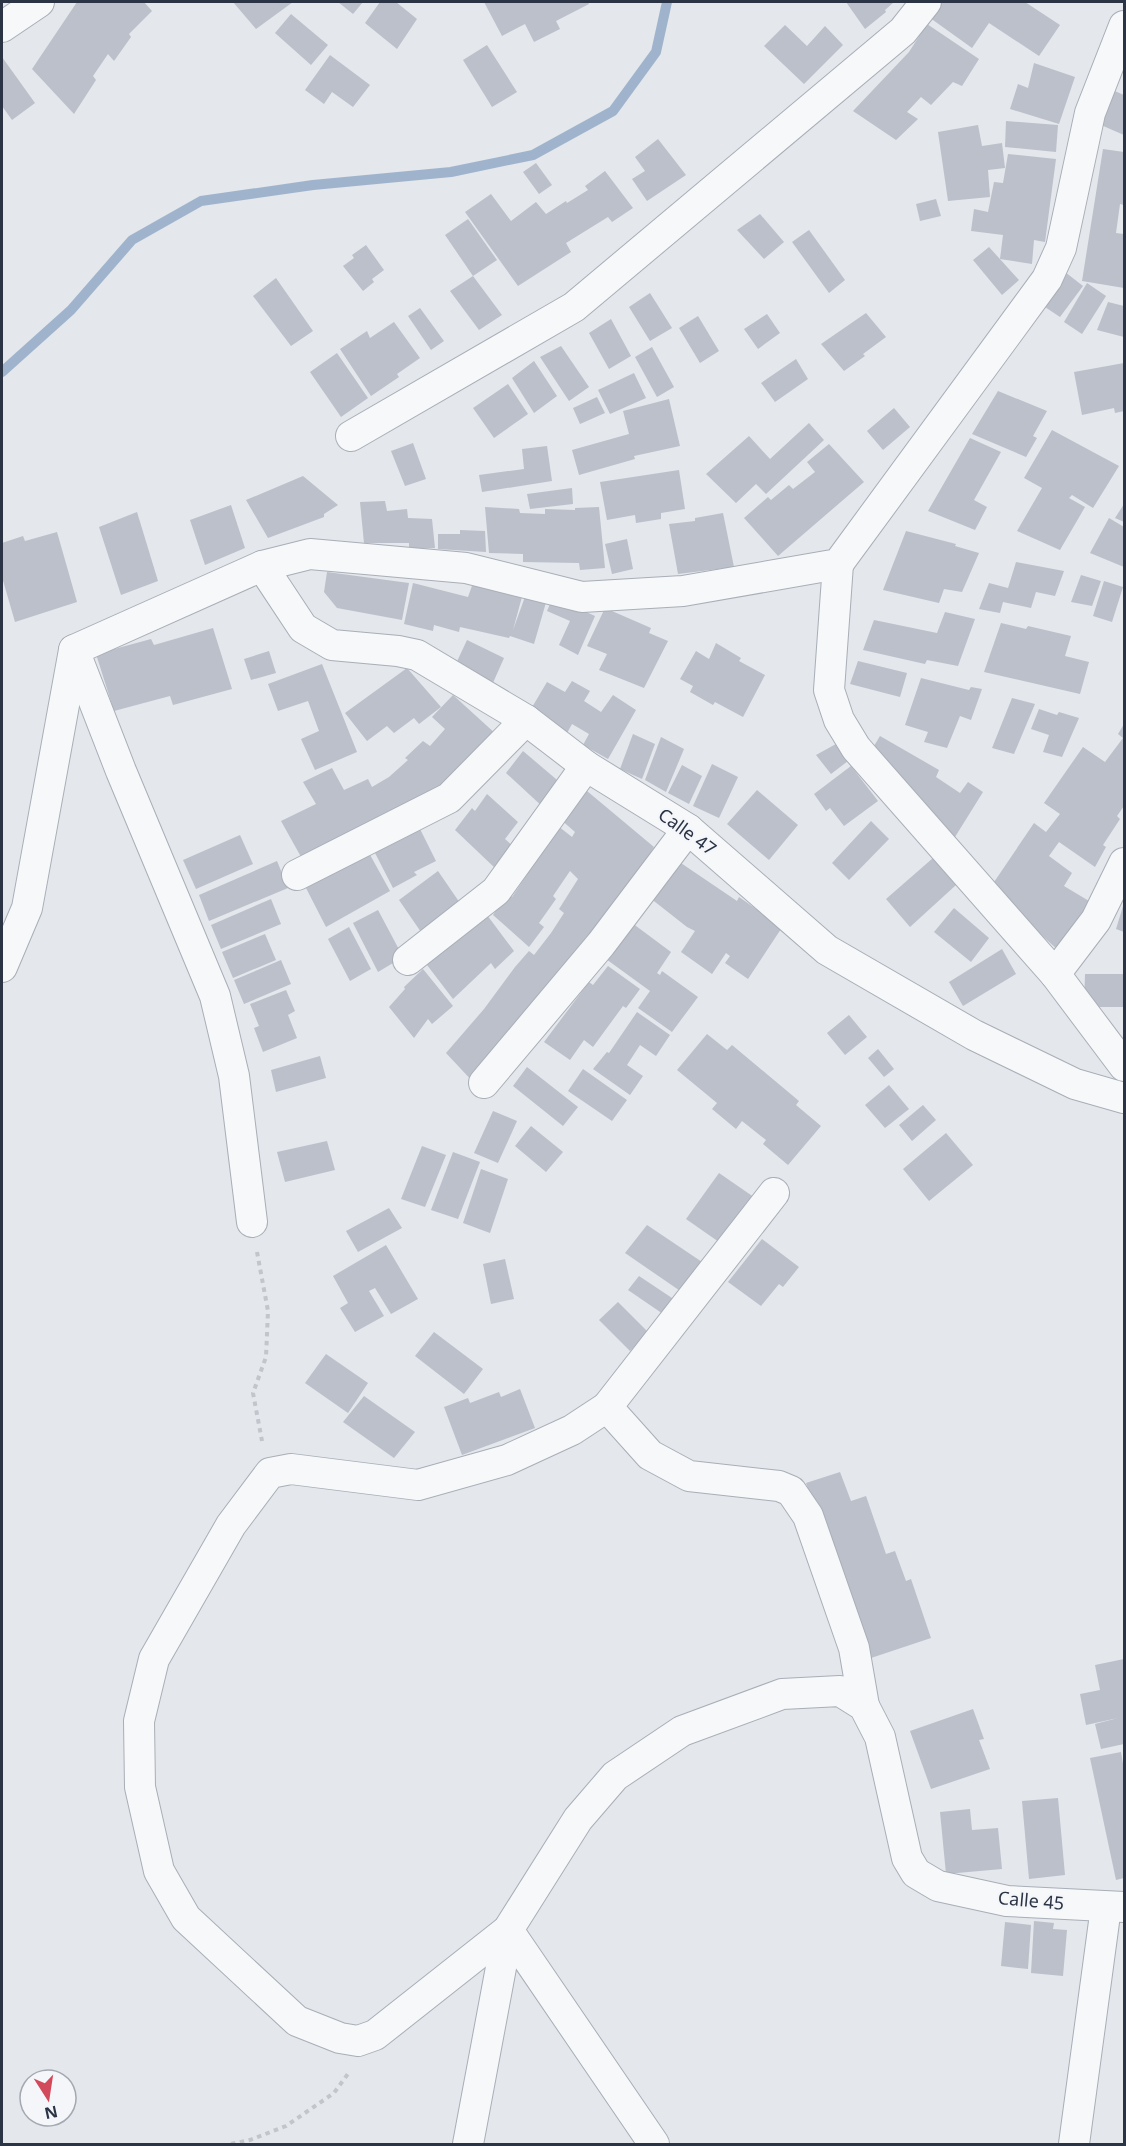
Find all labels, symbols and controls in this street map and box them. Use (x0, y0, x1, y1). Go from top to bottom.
street label: Calle 47 (654, 802, 721, 860)
street label: Calle 45 (997, 1885, 1065, 1915)
north arrow (18, 2068, 78, 2128)
text: N (42, 2101, 60, 2125)

